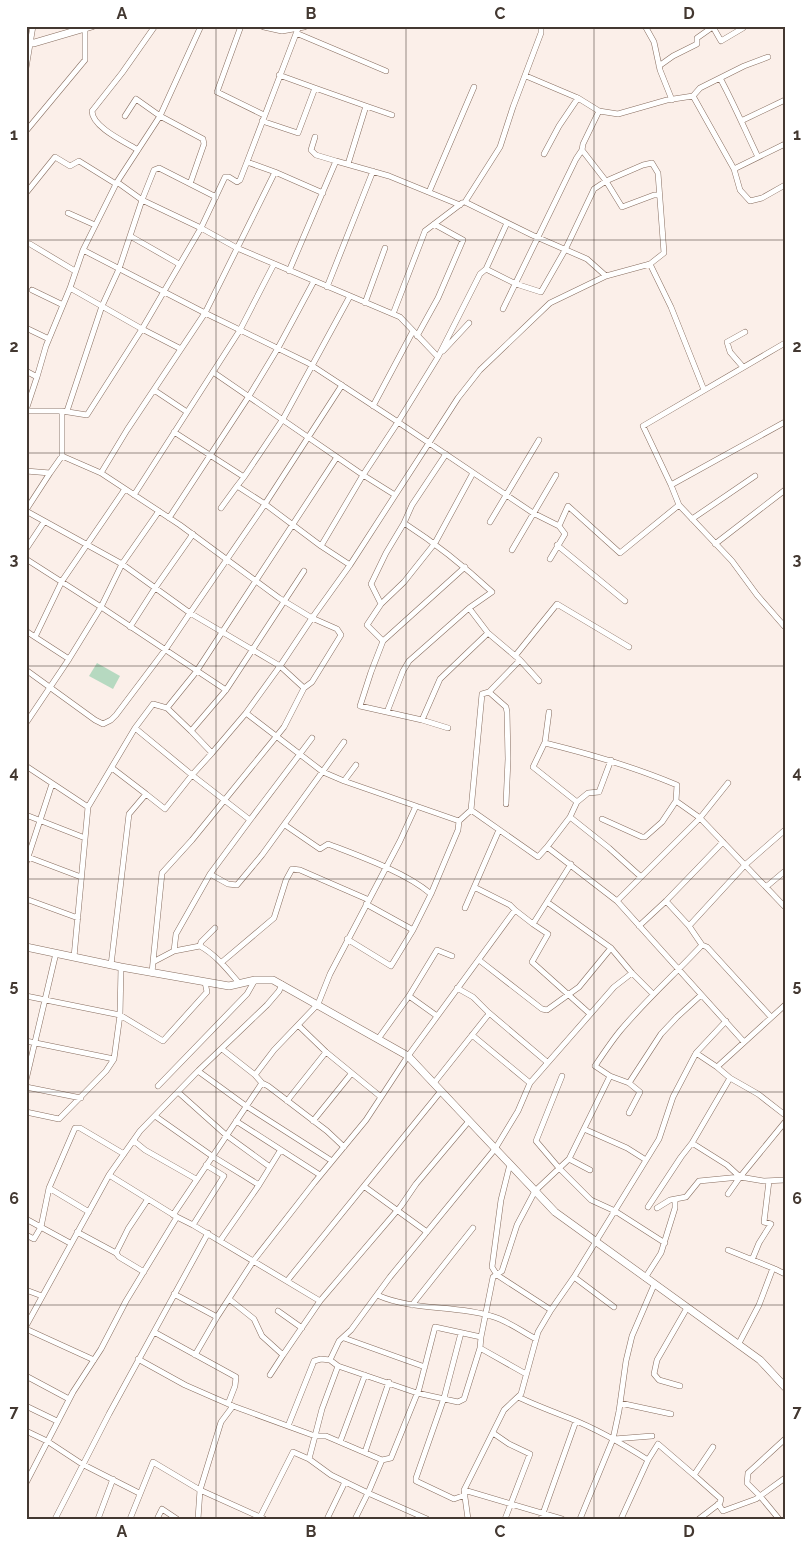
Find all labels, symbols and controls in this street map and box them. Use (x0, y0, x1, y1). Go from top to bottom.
text: A (117, 4, 128, 23)
text: B (306, 4, 317, 23)
text: C (495, 4, 506, 23)
text: D (683, 4, 695, 23)
text: 1 (10, 125, 18, 144)
text: 1 (793, 125, 801, 144)
text: 2 (9, 337, 19, 356)
text: 2 (792, 337, 802, 356)
text: 3 (10, 550, 19, 569)
text: 3 (793, 550, 802, 569)
text: 4 (9, 763, 19, 782)
text: 4 (792, 763, 802, 782)
text: 5 (10, 976, 19, 995)
text: 5 (793, 976, 802, 995)
text: 6 (9, 1189, 19, 1208)
text: 6 (792, 1189, 802, 1208)
text: 7 (10, 1402, 19, 1421)
text: 7 (793, 1402, 802, 1421)
text: A (117, 1522, 128, 1541)
text: B (306, 1522, 317, 1541)
text: C (495, 1522, 506, 1541)
text: D (683, 1522, 695, 1541)

